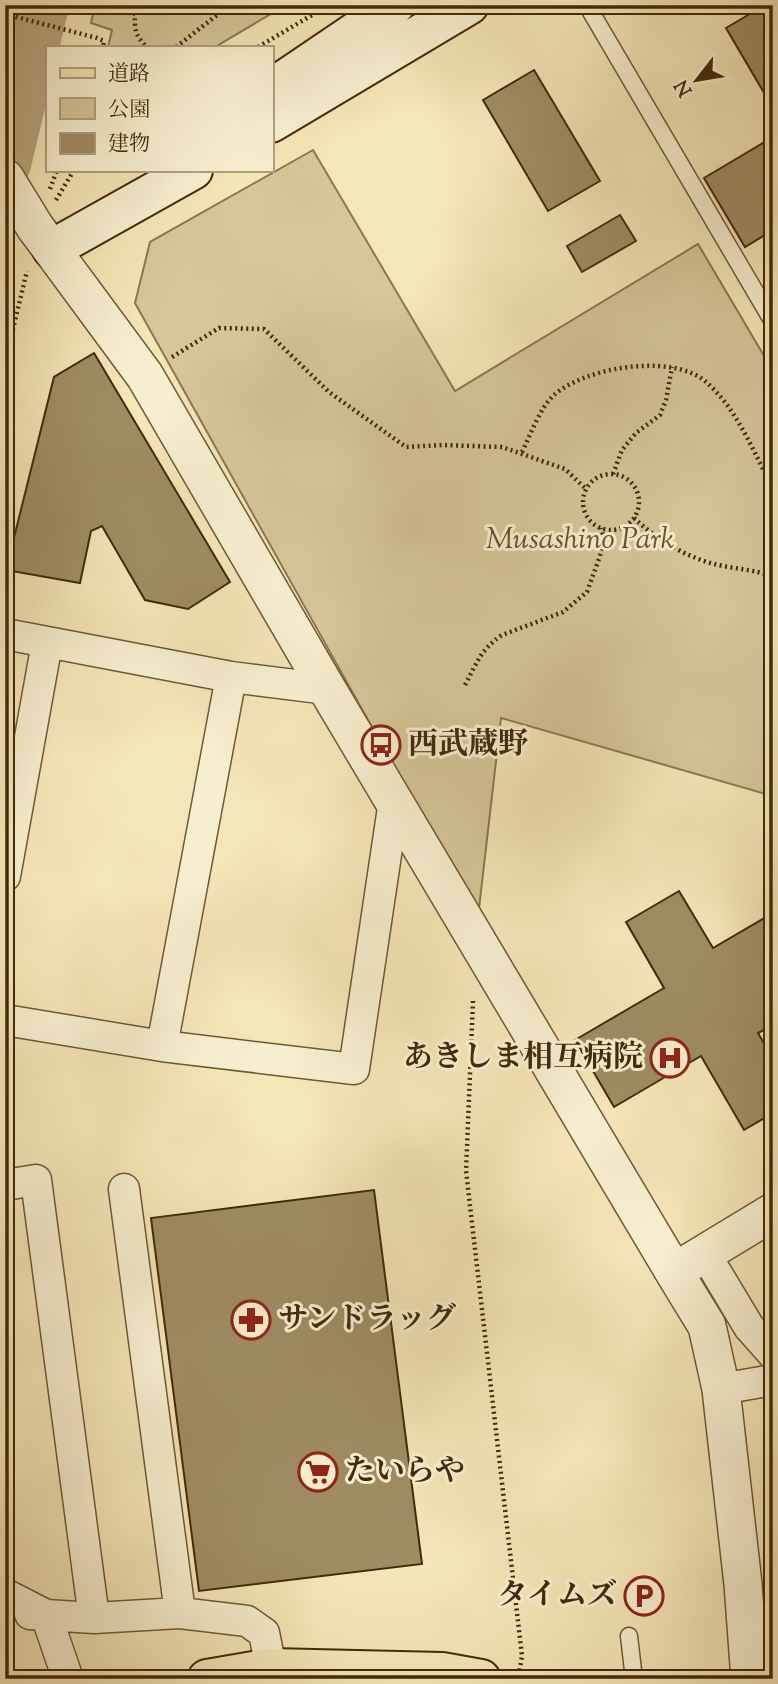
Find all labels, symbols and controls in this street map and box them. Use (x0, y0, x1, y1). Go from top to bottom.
legend (46, 46, 273, 172)
north arrow (662, 46, 732, 116)
text: 道路 (108, 60, 150, 90)
text: N (669, 74, 700, 101)
text: 公園 (108, 96, 150, 126)
text: 建物 (108, 130, 150, 160)
park label: Musashino Park (486, 519, 674, 562)
bus stop icon: 西武蔵野 (360, 724, 402, 766)
place label: 西武蔵野 (408, 724, 528, 767)
place label: あきしま相互病院 (403, 1037, 643, 1080)
hospital icon: あきしま相互病院 (649, 1037, 691, 1079)
pharmacy icon: サンドラッグ (230, 1299, 272, 1341)
place label: サンドラッグ (278, 1299, 456, 1342)
supermarket icon: たいらや (297, 1451, 339, 1493)
place label: たいらや (345, 1451, 465, 1494)
place label: タイムズ (498, 1575, 617, 1618)
parking icon: タイムズ (623, 1575, 665, 1617)

